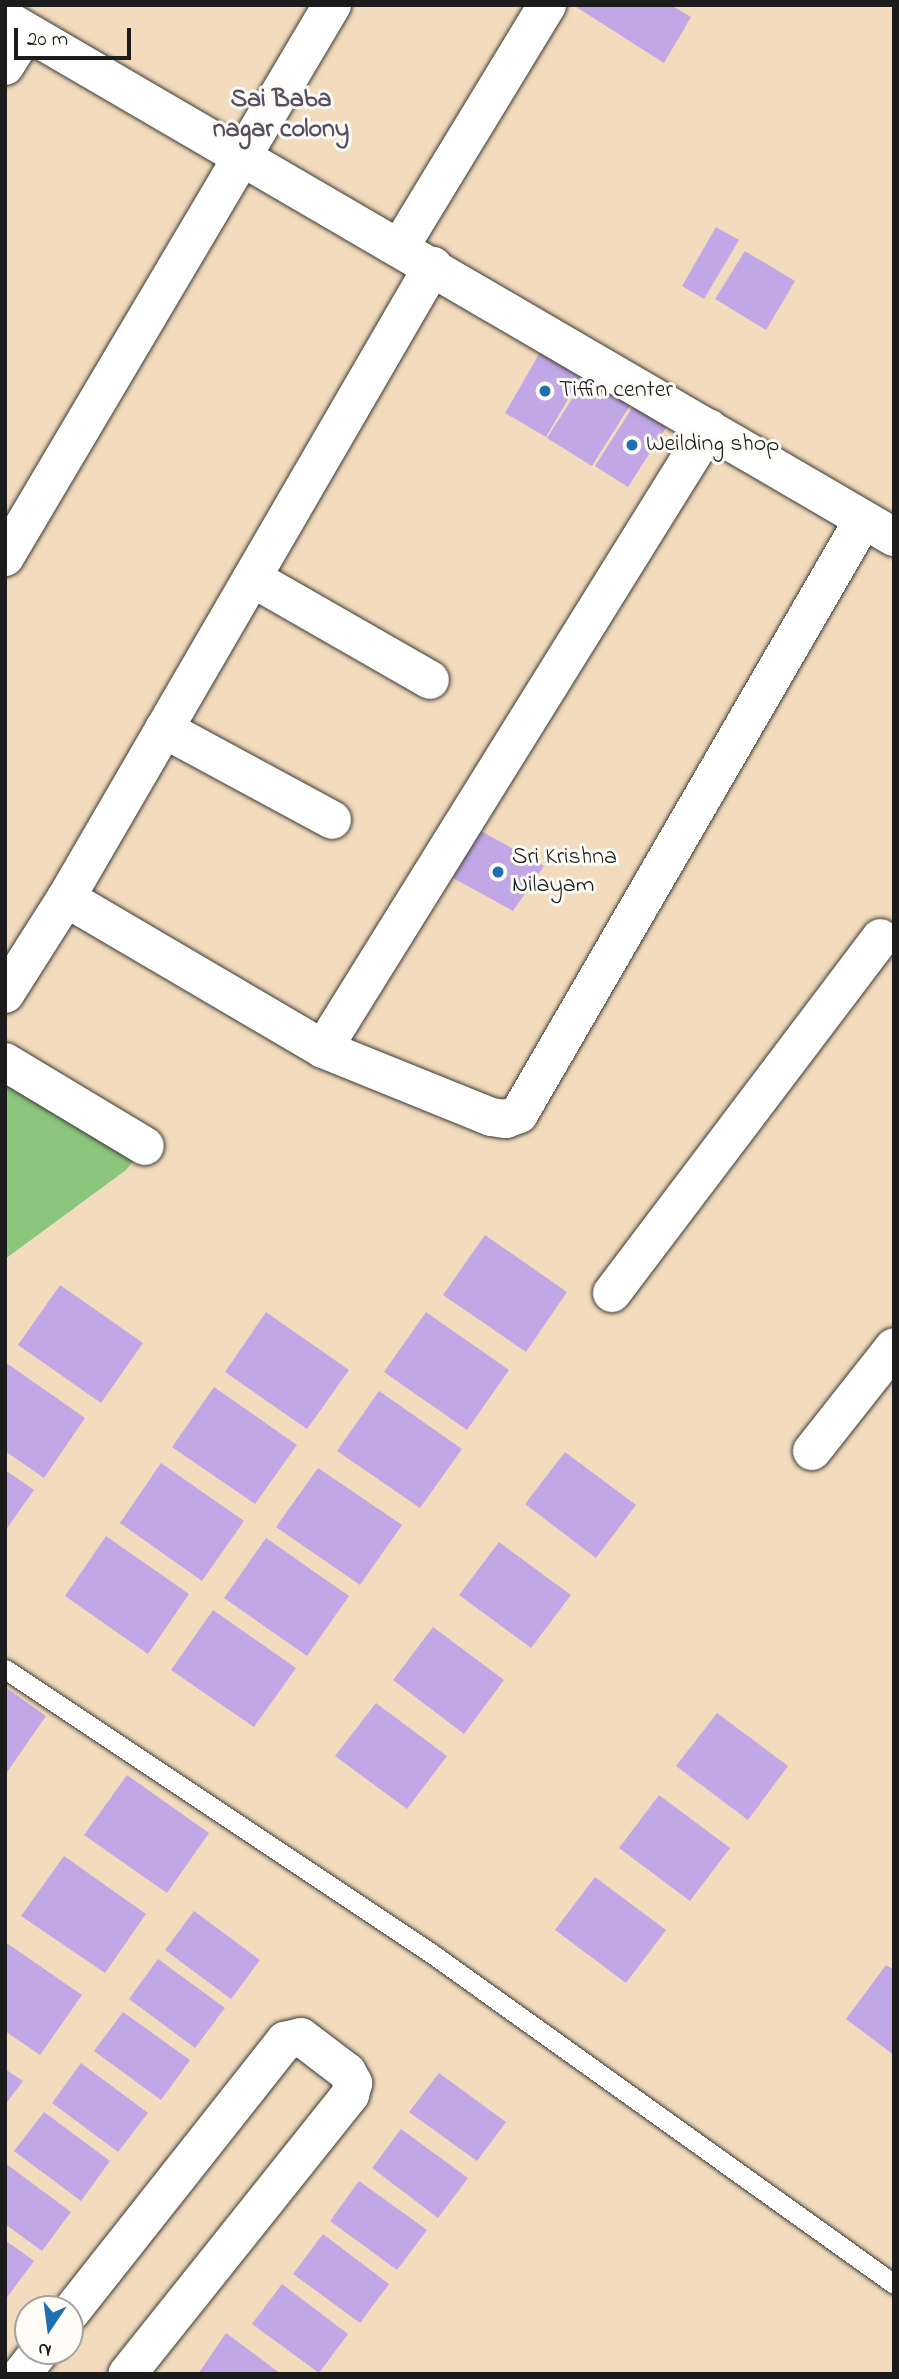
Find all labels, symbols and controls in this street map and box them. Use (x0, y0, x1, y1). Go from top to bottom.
scale bar (18, 14, 135, 58)
text: 20 m (27, 25, 68, 55)
district label: Sai Baba nagar colony (213, 85, 349, 146)
place label: Tiffin center (559, 377, 673, 405)
marker: Tiffin center (537, 383, 553, 399)
place label: Weilding shop (646, 431, 779, 459)
marker: Weilding shop (624, 437, 640, 453)
place label: Sri Krishna Nilayam (512, 844, 617, 900)
marker: Sri Krishna Nilayam (490, 864, 506, 880)
north arrow (14, 2295, 84, 2365)
text: N (35, 2334, 54, 2364)

